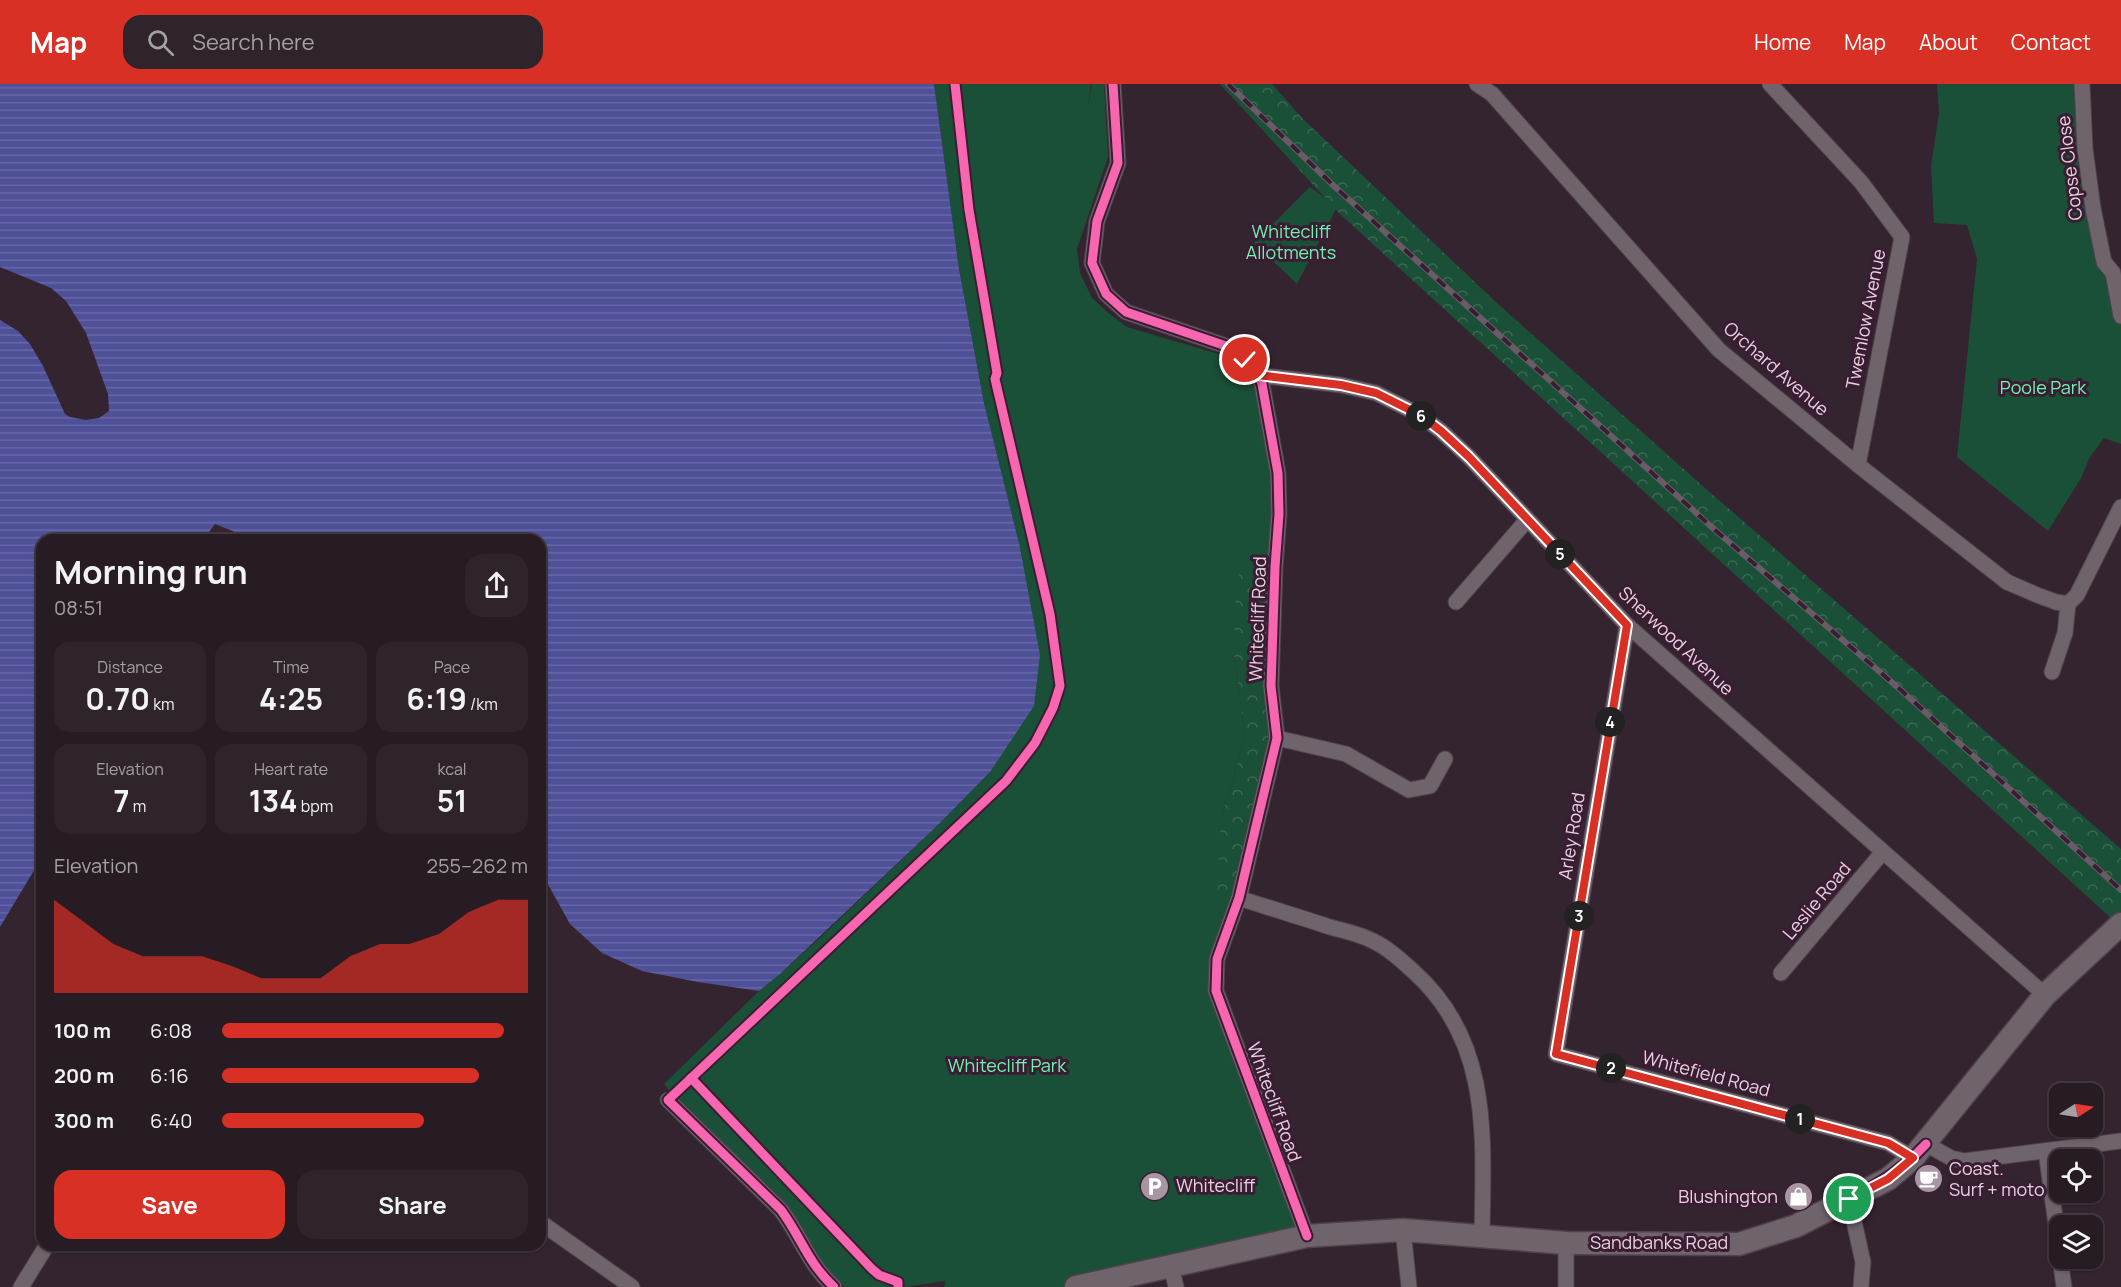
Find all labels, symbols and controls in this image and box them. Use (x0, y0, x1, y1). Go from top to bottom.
search box (123, 15, 543, 69)
text: Map (30, 23, 87, 61)
icon: search (144, 26, 177, 59)
text: Search here (192, 27, 315, 57)
text: Home (1754, 28, 1811, 56)
text: Map (1844, 28, 1886, 56)
text: About (1919, 28, 1978, 56)
text: Contact (2011, 28, 2091, 56)
street label: Copse Close (2051, 114, 2087, 222)
park label: Whitecliff Allotments (1246, 219, 1336, 264)
street label: Twemlow Avenue (1840, 247, 1890, 391)
street label: Orchard Avenue (1719, 316, 1834, 421)
pin (1219, 334, 1270, 385)
icon: check (1228, 343, 1261, 376)
park label: Poole Park (2000, 375, 2087, 399)
pin: 6 (1406, 401, 1436, 431)
text: 6 (1416, 405, 1426, 427)
pin: 5 (1545, 539, 1575, 569)
text: 5 (1555, 543, 1565, 565)
text: Morning run (54, 549, 248, 594)
button: share (465, 554, 528, 617)
street label: Whitecliff Road (1243, 556, 1271, 682)
street label: Sherwood Avenue (1614, 581, 1740, 700)
text: 08:51 (54, 594, 103, 621)
text: Distance (97, 656, 163, 678)
text: Time (273, 656, 309, 678)
text: Pace (434, 656, 470, 678)
text: 0.70 (85, 678, 150, 719)
text: 4:25 (259, 678, 323, 719)
text: 6:19 (406, 678, 467, 719)
text: km (150, 693, 175, 715)
text: /km (467, 693, 498, 715)
pin: 4 (1595, 707, 1625, 737)
text: 4 (1605, 711, 1615, 733)
text: Elevation (96, 758, 164, 780)
text: Heart rate (254, 758, 328, 780)
text: kcal (437, 758, 467, 780)
text: 7 (114, 780, 130, 821)
text: 134 (249, 780, 298, 821)
text: 51 (437, 780, 467, 821)
street label: Arley Road (1552, 790, 1590, 881)
text: m (130, 795, 146, 817)
text: bpm (298, 795, 333, 817)
text: Elevation (54, 852, 138, 879)
text: 255–262 m (427, 852, 528, 879)
street label: Leslie Road (1777, 857, 1856, 944)
pin: 3 (1564, 901, 1594, 931)
text: 3 (1574, 905, 1584, 927)
text: 100 m (54, 1017, 111, 1044)
text: 6:08 (150, 1017, 192, 1044)
street label: Whitecliff Road (1242, 1039, 1308, 1165)
street label: Whitefield Road (1640, 1044, 1773, 1102)
park label: Whitecliff Park (948, 1053, 1067, 1077)
pin: 2 (1596, 1053, 1626, 1083)
text: 2 (1606, 1057, 1616, 1079)
text: 200 m (54, 1062, 114, 1089)
text: 6:16 (150, 1062, 189, 1089)
north arrow (2049, 1083, 2103, 1137)
map controls (2049, 1083, 2103, 1269)
pin: 1 (1785, 1104, 1815, 1134)
text: 300 m (54, 1107, 114, 1134)
text: 6:40 (150, 1107, 192, 1134)
text: 1 (1796, 1108, 1804, 1130)
button: locate (2049, 1149, 2103, 1203)
place label: Coast. Surf + moto (1949, 1156, 2045, 1201)
cafe icon: Coast. Surf + moto (1912, 1163, 1944, 1195)
button: Save (54, 1170, 285, 1239)
button: Share (297, 1170, 528, 1239)
parking icon: Whitecliff (1139, 1170, 1171, 1202)
place label: Whitecliff (1176, 1173, 1255, 1197)
pin (1823, 1173, 1874, 1224)
shop icon: Blushington (1783, 1181, 1815, 1213)
icon: arrive (1832, 1182, 1865, 1215)
place label: Blushington (1678, 1184, 1778, 1208)
button: layers (2049, 1215, 2103, 1269)
street label: Sandbanks Road (1590, 1230, 1728, 1254)

